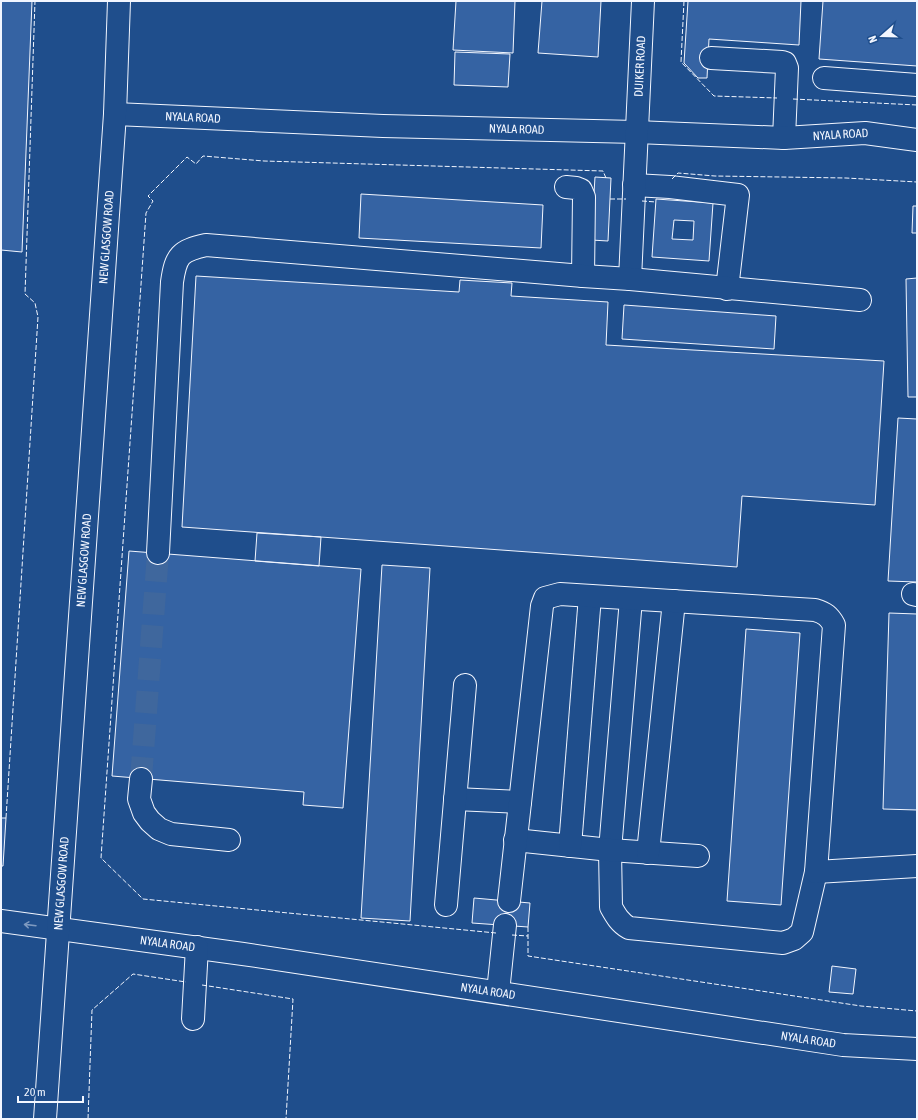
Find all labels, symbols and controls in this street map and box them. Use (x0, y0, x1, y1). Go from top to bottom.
north arrow (862, 16, 902, 56)
text: N (866, 34, 879, 45)
street label: DUIKER ROAD (632, 35, 648, 97)
street label: NYALA ROAD (165, 109, 221, 126)
street label: NYALA ROAD (489, 122, 545, 137)
street label: NYALA ROAD (812, 126, 869, 143)
street label: NEW GLASGOW ROAD (96, 190, 117, 284)
street label: NEW GLASGOW ROAD (74, 513, 94, 608)
street label: NEW GLASGOW ROAD (51, 836, 72, 931)
one-way arrow (24, 921, 37, 929)
street label: NYALA ROAD (139, 933, 196, 954)
street label: NYALA ROAD (459, 980, 517, 1002)
street label: NYALA ROAD (780, 1029, 837, 1051)
scale bar (18, 1078, 83, 1104)
text: 20 m (24, 1085, 46, 1099)

